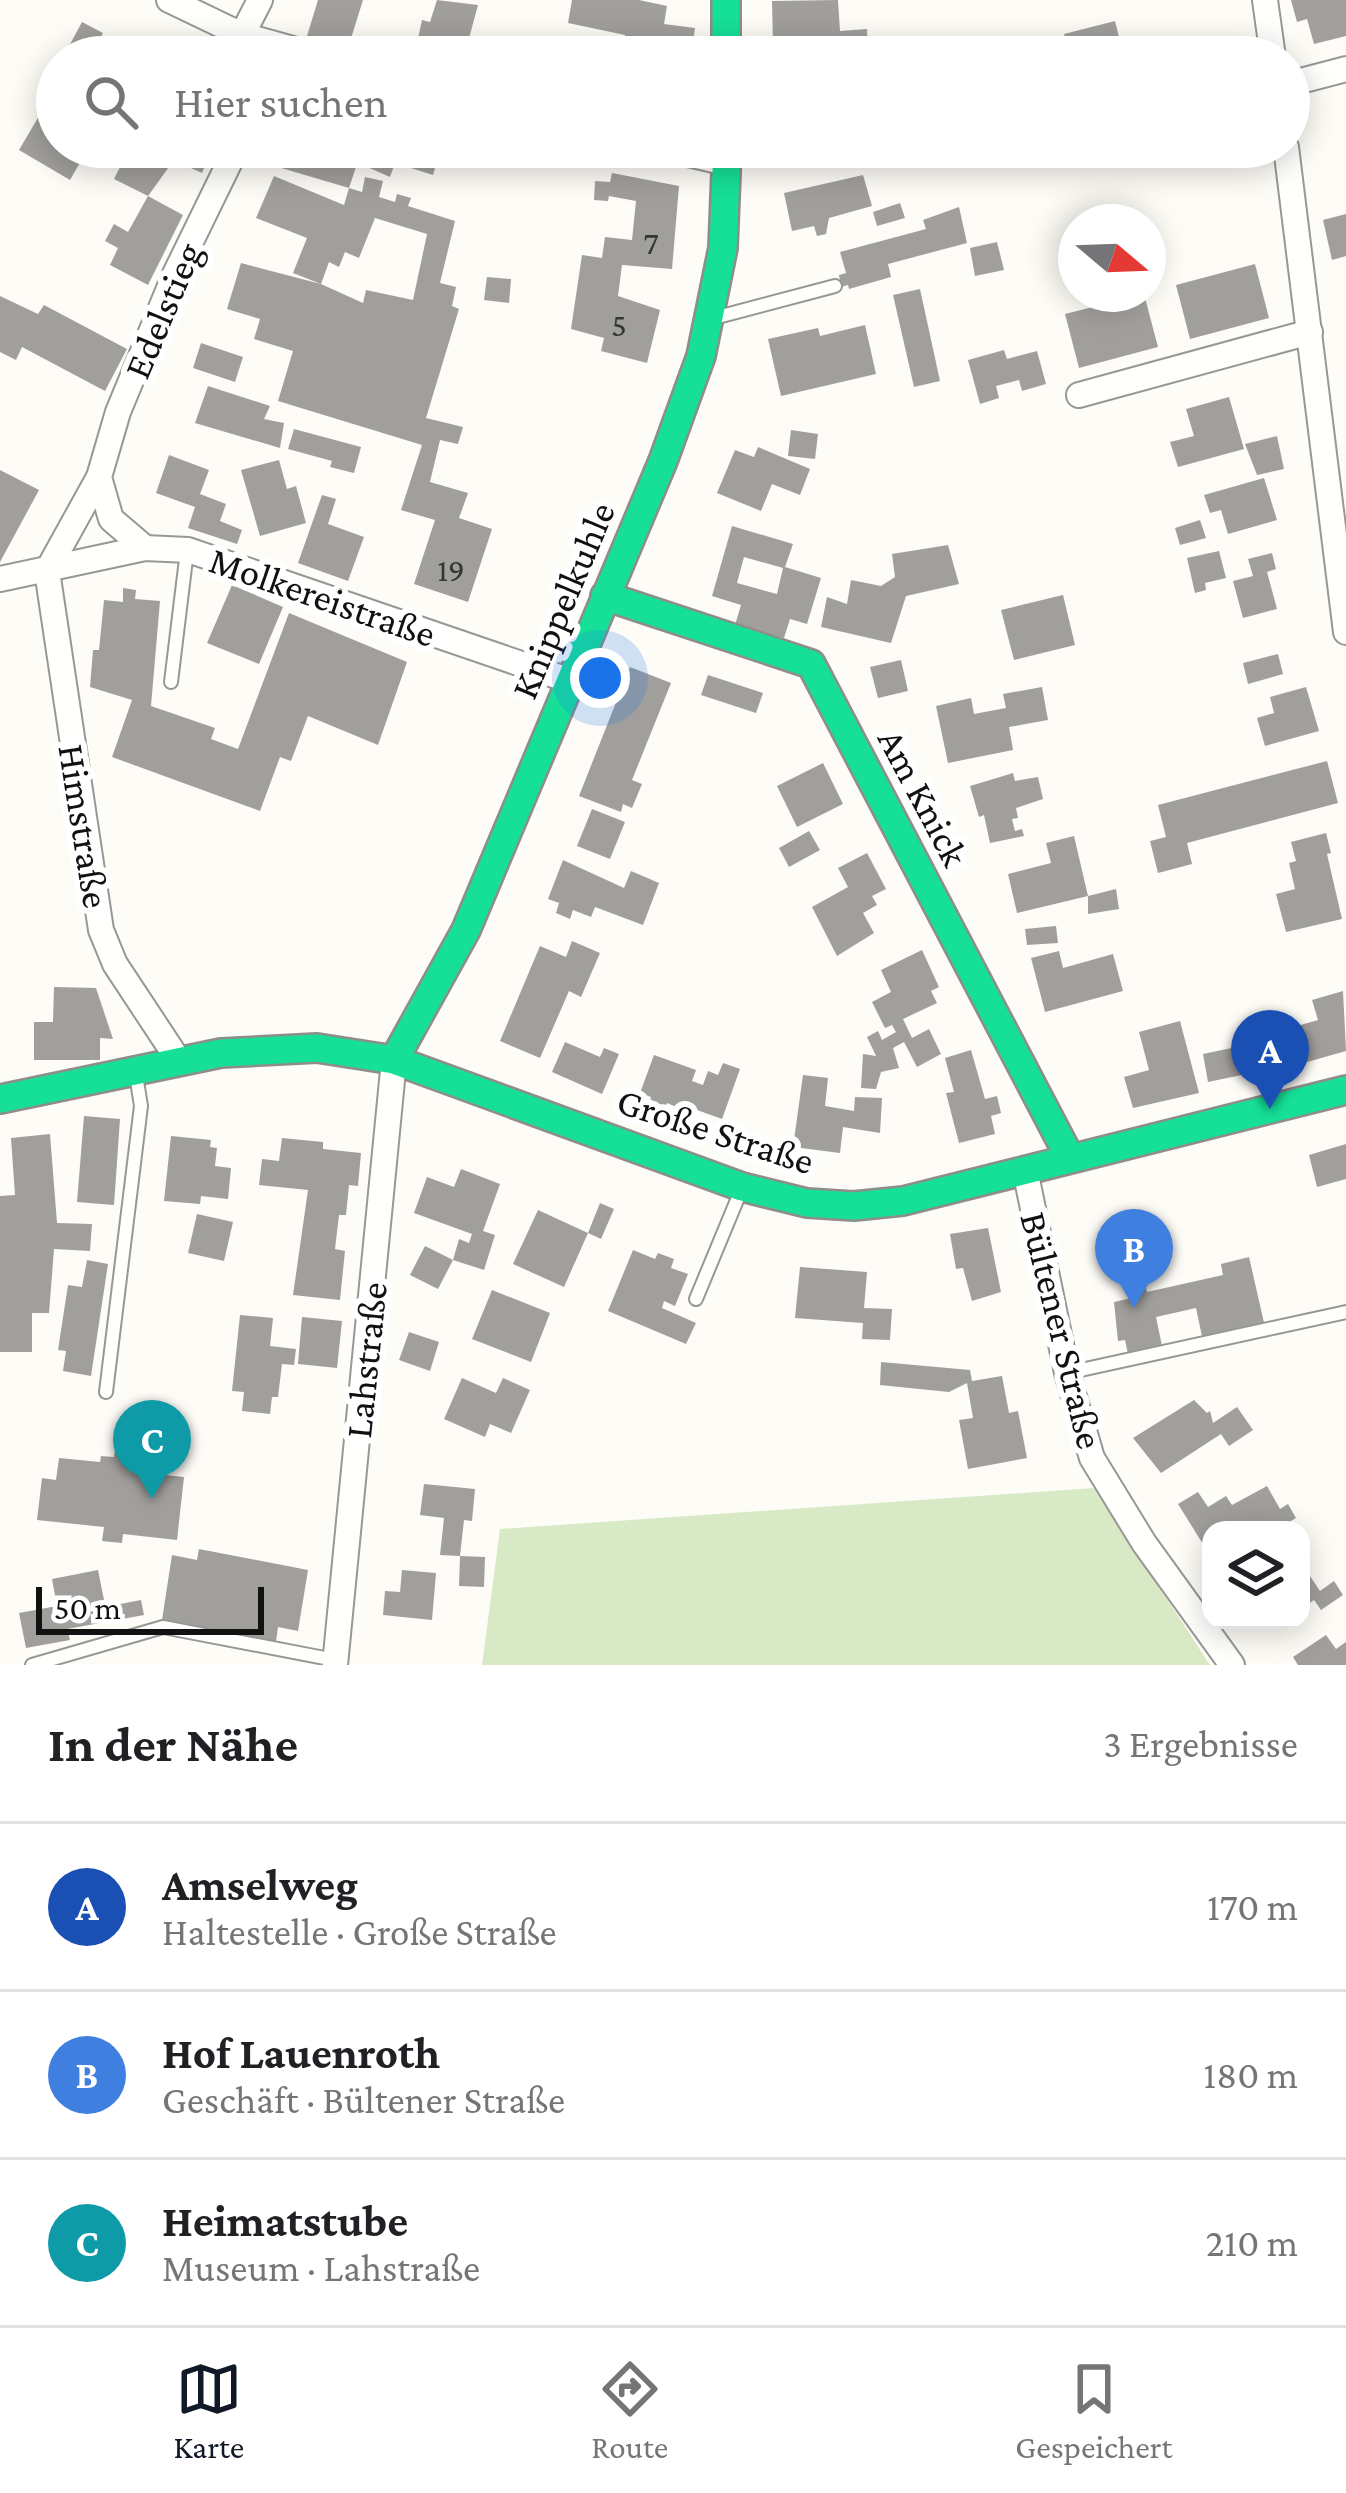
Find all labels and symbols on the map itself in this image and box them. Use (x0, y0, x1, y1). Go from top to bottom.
north arrow (1058, 204, 1166, 312)
house number: 7 (643, 224, 659, 261)
street label: Edelstieg (115, 236, 211, 385)
house number: 5 (611, 306, 627, 343)
street label: Knippelkuhle (502, 495, 624, 705)
street label: Molkereistraße (204, 538, 441, 655)
house number: 19 (437, 551, 465, 588)
your location (570, 648, 630, 708)
street label: Am Knick (870, 721, 978, 873)
street label: Himstraße (50, 741, 119, 911)
pin: A (1231, 1010, 1309, 1109)
street label: Große Straße (612, 1078, 820, 1183)
street label: Bültener Straße (1012, 1207, 1113, 1453)
pin: B (1095, 1209, 1173, 1308)
street label: Lahstraße (336, 1280, 395, 1440)
pin: C (113, 1400, 191, 1499)
scale bar (36, 1581, 264, 1634)

